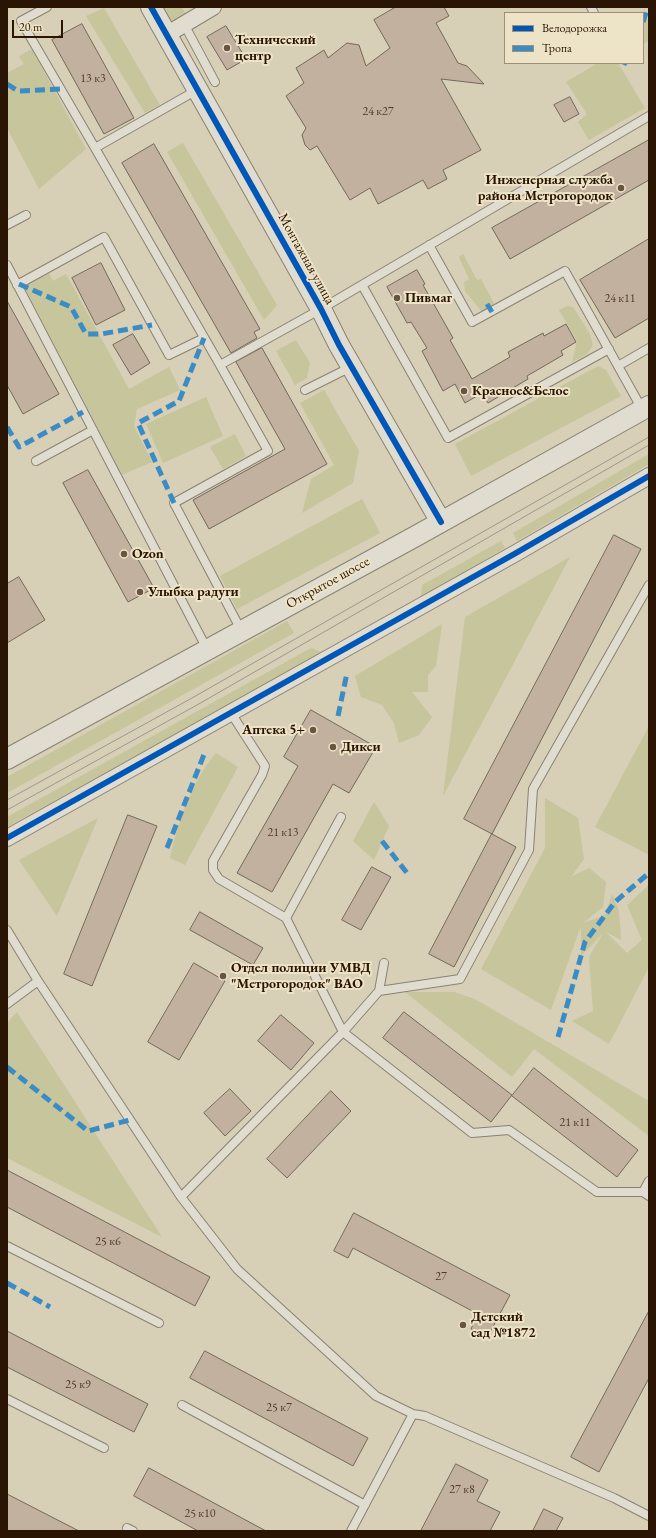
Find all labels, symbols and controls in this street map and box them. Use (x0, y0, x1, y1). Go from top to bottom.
scale bar (14, 12, 65, 38)
legend (504, 12, 644, 64)
text: 20 m (19, 19, 42, 35)
text: Велодорожка (542, 20, 607, 36)
place label: Технический центр (235, 32, 316, 64)
text: Тропа (542, 40, 572, 56)
marker: Технический центр (222, 43, 232, 53)
house number: 13 к3 (80, 72, 106, 86)
house number: 24 к27 (362, 105, 394, 119)
place label: Инженерная служба района Метрогородок (478, 172, 613, 204)
marker: Инженерная служба района Метрогородок (616, 183, 626, 193)
street label: Монтажная улица (274, 210, 338, 308)
place label: Пивмаг (405, 290, 452, 306)
house number: 24 к11 (604, 292, 636, 306)
marker: Пивмаг (392, 293, 402, 303)
place label: Красное&Белое (472, 383, 568, 399)
marker: Красное&Белое (459, 386, 469, 396)
place label: Ozon (132, 546, 164, 562)
marker: Ozon (119, 549, 129, 559)
street label: Открытое шоссе (283, 553, 373, 613)
place label: Улыбка радуги (148, 584, 239, 600)
marker: Улыбка радуги (135, 587, 145, 597)
place label: Аптека 5+ (242, 722, 305, 738)
marker: Аптека 5+ (308, 725, 318, 735)
place label: Дикси (341, 739, 381, 755)
marker: Дикси (328, 742, 338, 752)
house number: 21 к13 (267, 826, 299, 840)
place label: Отдел полиции УМВД "Метрогородок" ВАО (231, 960, 371, 992)
marker: Отдел полиции УМВД "Метрогородок" ВАО (218, 971, 228, 981)
house number: 21 к11 (559, 1116, 591, 1130)
house number: 25 к6 (95, 1235, 121, 1249)
house number: 27 (435, 1270, 447, 1284)
place label: Детский сад №1872 (471, 1309, 536, 1342)
marker: Детский сад №1872 (458, 1320, 468, 1330)
house number: 25 к9 (65, 1378, 91, 1392)
house number: 25 к7 (266, 1401, 292, 1415)
house number: 27 к8 (449, 1483, 475, 1497)
house number: 25 к10 (184, 1507, 216, 1521)

